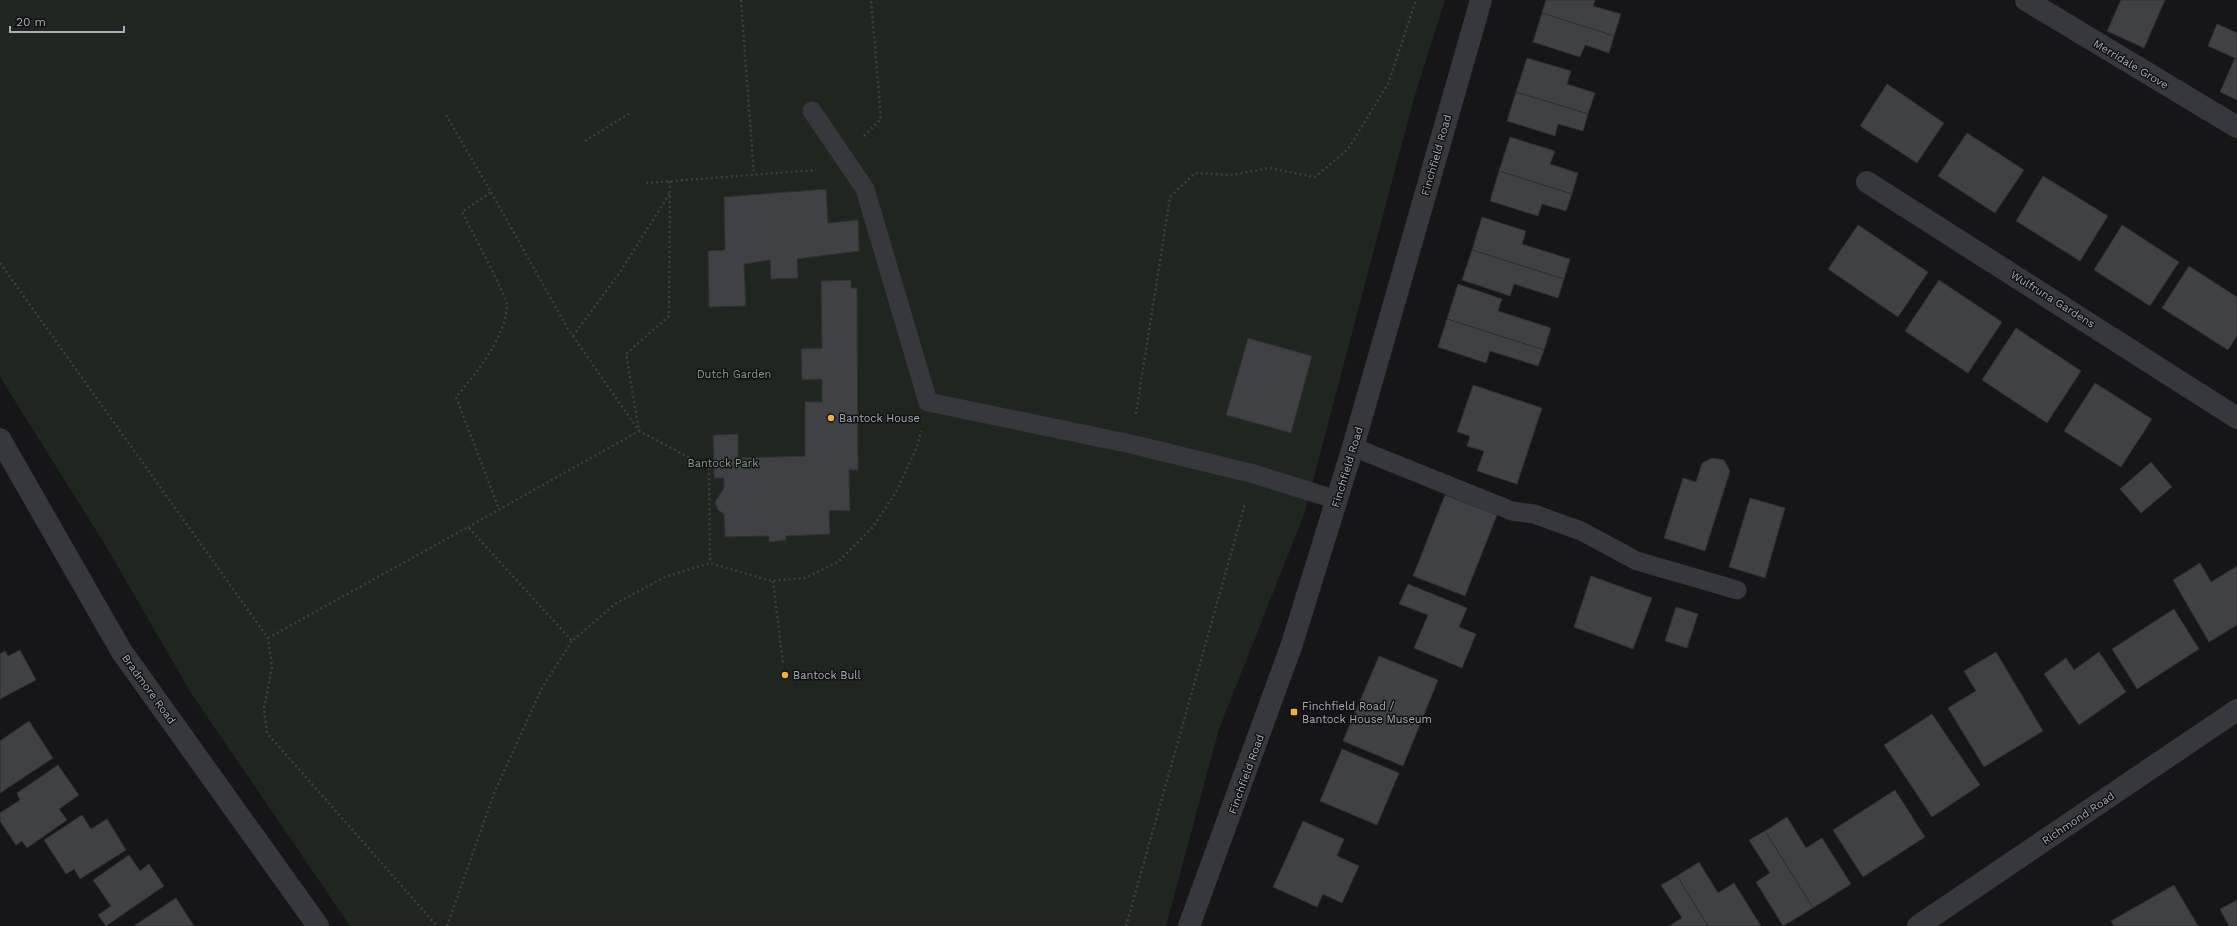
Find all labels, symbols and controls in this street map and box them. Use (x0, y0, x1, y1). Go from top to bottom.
scale bar (10, 8, 124, 34)
text: 20 m (16, 15, 46, 29)
street label: Merridale Grove (2091, 37, 2171, 92)
street label: Finchfield Road (1419, 113, 1454, 197)
street label: Wulfruna Gardens (2008, 268, 2097, 331)
park label: Dutch Garden (697, 368, 771, 381)
place label: Bantock House (839, 412, 920, 425)
marker: Bantock House (826, 413, 836, 423)
street label: Finchfield Road (1329, 425, 1366, 509)
park label: Bantock Park (688, 457, 758, 470)
street label: Bradmore Road (119, 652, 178, 727)
place label: Bantock Bull (793, 669, 862, 682)
marker: Bantock Bull (780, 670, 790, 680)
place label: Finchfield Road / Bantock House Museum (1302, 700, 1432, 726)
marker: Finchfield Road / Bantock House Museum (1289, 707, 1299, 717)
street label: Finchfield Road (1226, 733, 1267, 816)
street label: Richmond Road (2040, 789, 2117, 847)

